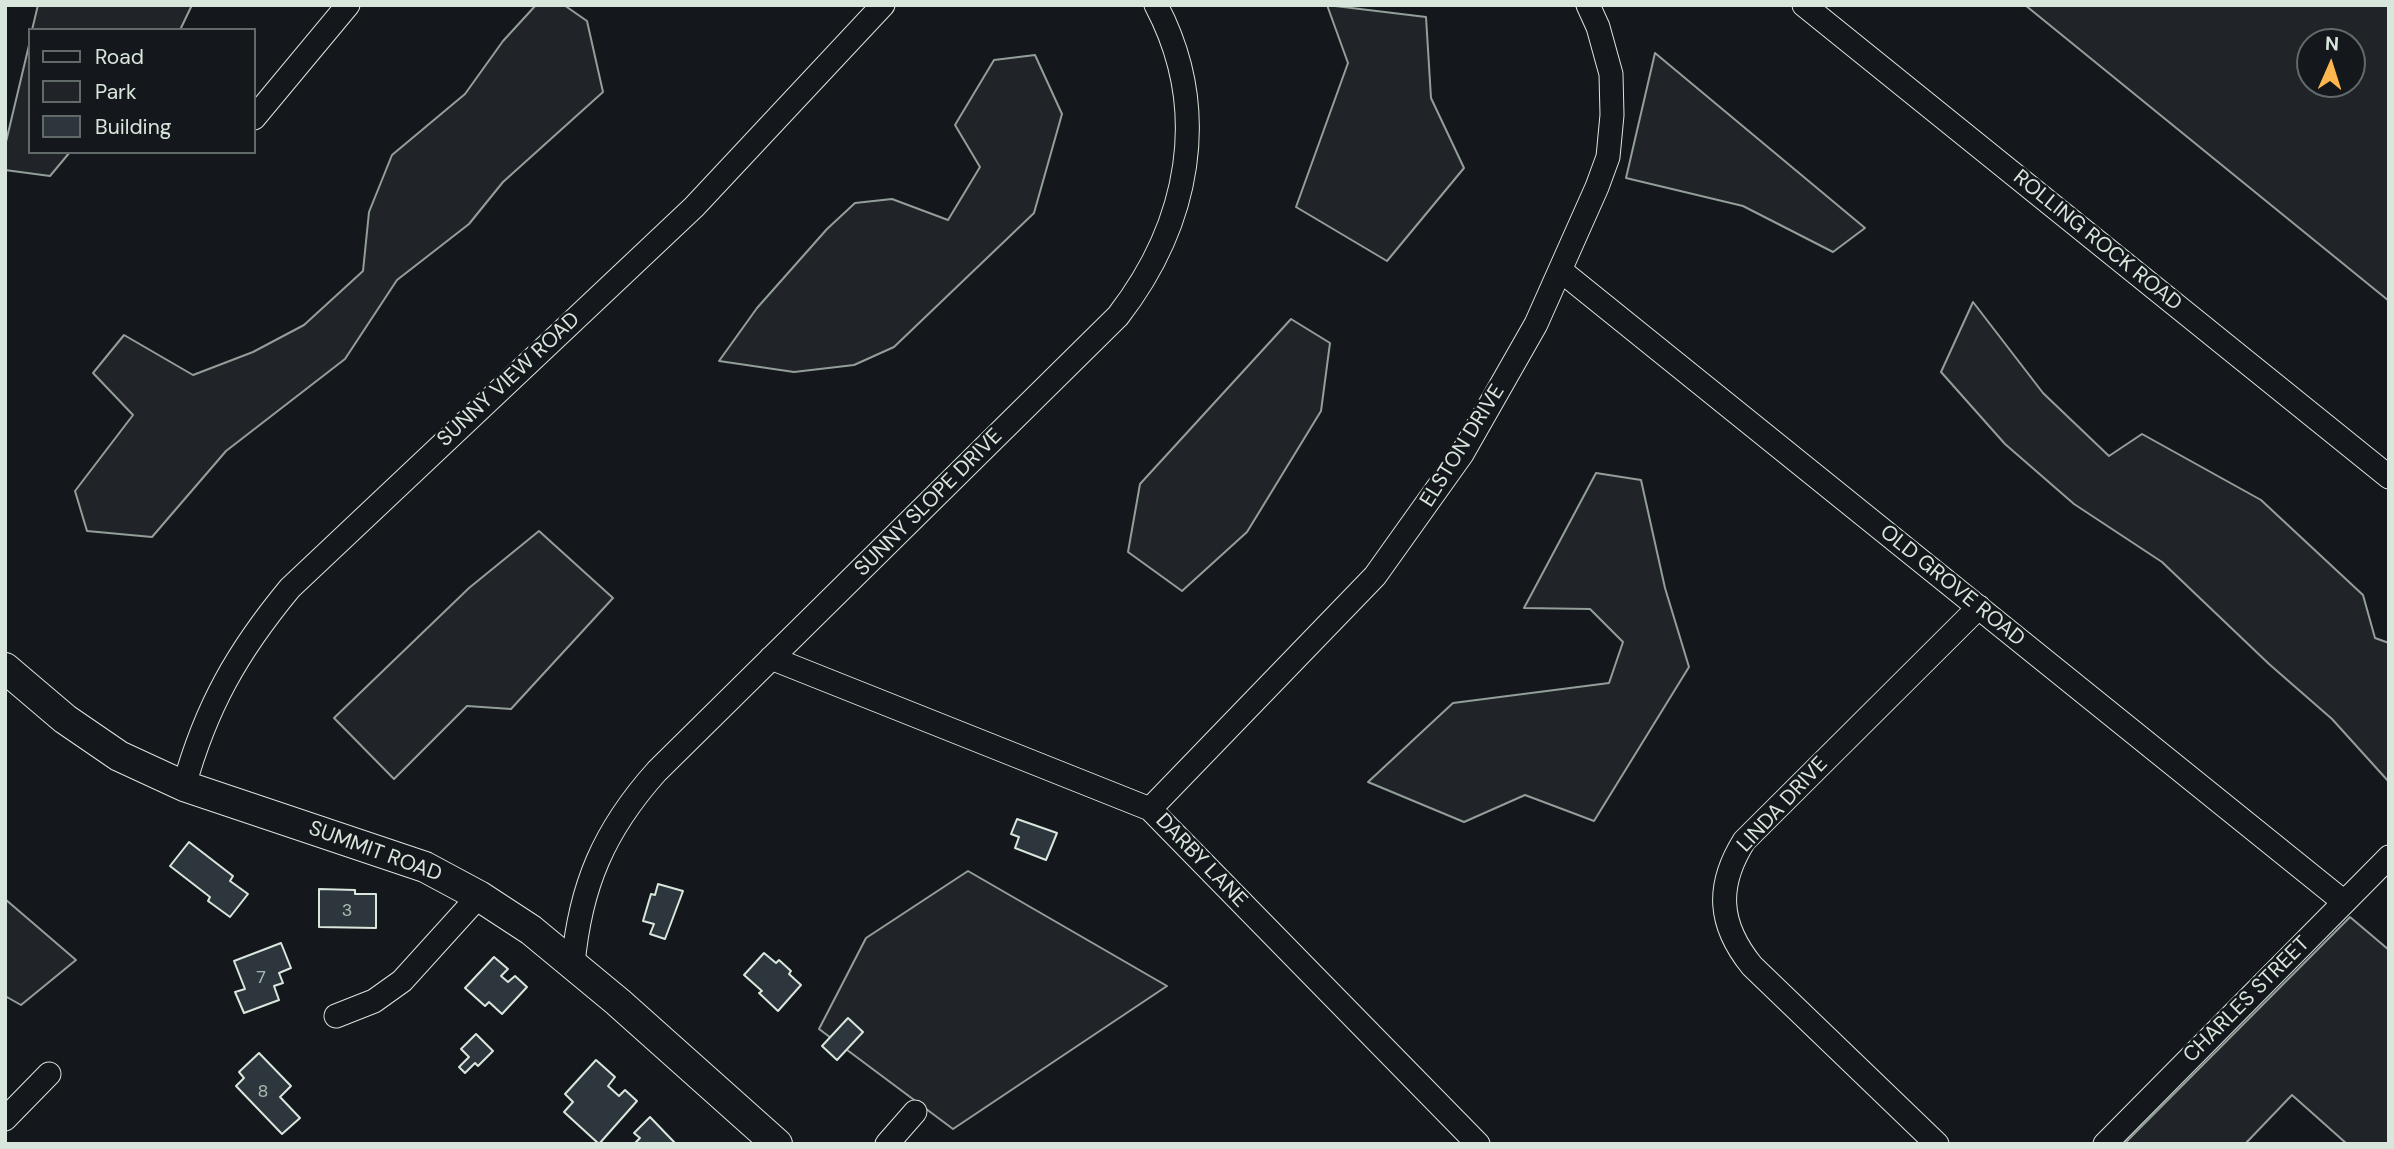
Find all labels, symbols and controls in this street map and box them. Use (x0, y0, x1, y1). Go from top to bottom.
legend (28, 28, 256, 154)
north arrow (2296, 28, 2366, 98)
text: N (2324, 31, 2340, 56)
text: Road (95, 43, 144, 71)
text: Park (95, 78, 136, 106)
text: Building (95, 113, 171, 141)
street label: ROLLING ROCK ROAD (2008, 165, 2186, 317)
street label: SUNNY VIEW ROAD (433, 308, 585, 452)
street label: ELSTON DRIVE (1415, 380, 1511, 512)
street label: SUNNY SLOPE DRIVE (850, 424, 1008, 582)
street label: OLD GROVE ROAD (1875, 520, 2029, 652)
street label: LINDA DRIVE (1732, 752, 1834, 858)
street label: DARBY LANE (1150, 809, 1252, 913)
street label: SUMMIT ROAD (305, 816, 445, 888)
house number: 3 (342, 900, 352, 922)
street label: CHARLES STREET (2179, 932, 2315, 1068)
house number: 7 (256, 967, 266, 989)
house number: 8 (258, 1081, 268, 1103)

